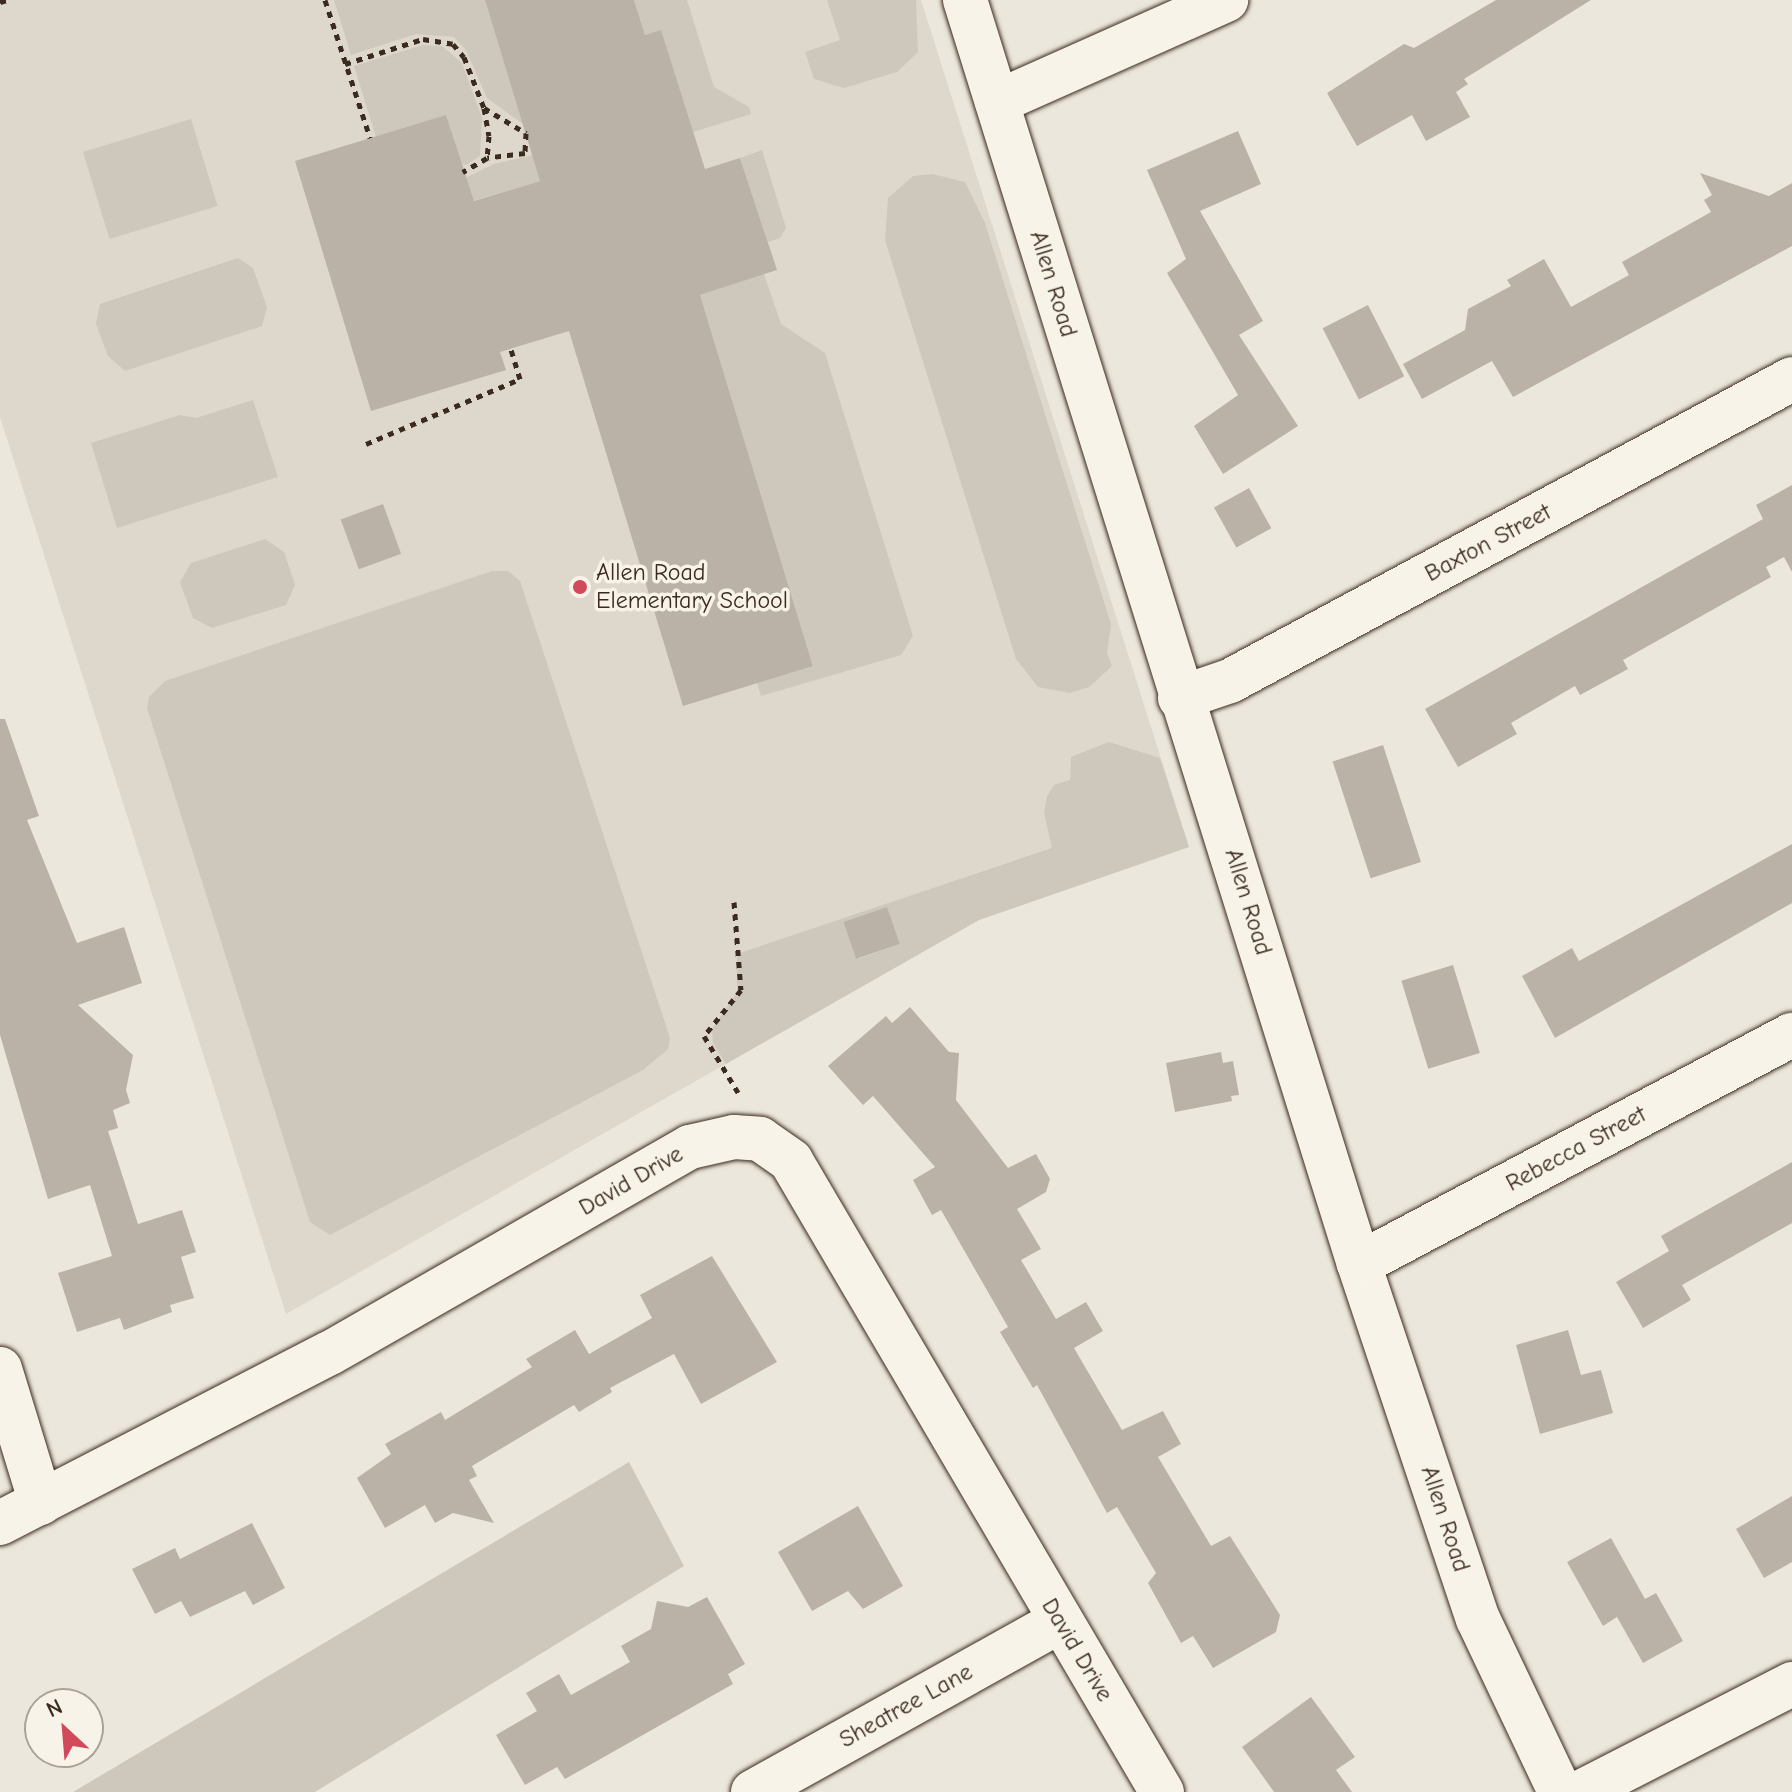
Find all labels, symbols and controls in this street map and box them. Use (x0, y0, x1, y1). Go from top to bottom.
street label: Allen Road (1023, 227, 1083, 341)
street label: Baxton Street (1420, 498, 1556, 588)
place label: Allen Road Elementary School (596, 559, 788, 615)
marker: Allen Road Elementary School (571, 578, 589, 596)
street label: Allen Road (1218, 845, 1278, 959)
street label: Rebecca Street (1501, 1100, 1651, 1198)
street label: David Drive (574, 1140, 688, 1222)
street label: Allen Road (1414, 1462, 1476, 1576)
street label: David Drive (1035, 1593, 1119, 1707)
street label: Sheatree Lane (834, 1658, 978, 1754)
north arrow (24, 1688, 104, 1768)
text: N (42, 1693, 67, 1723)

